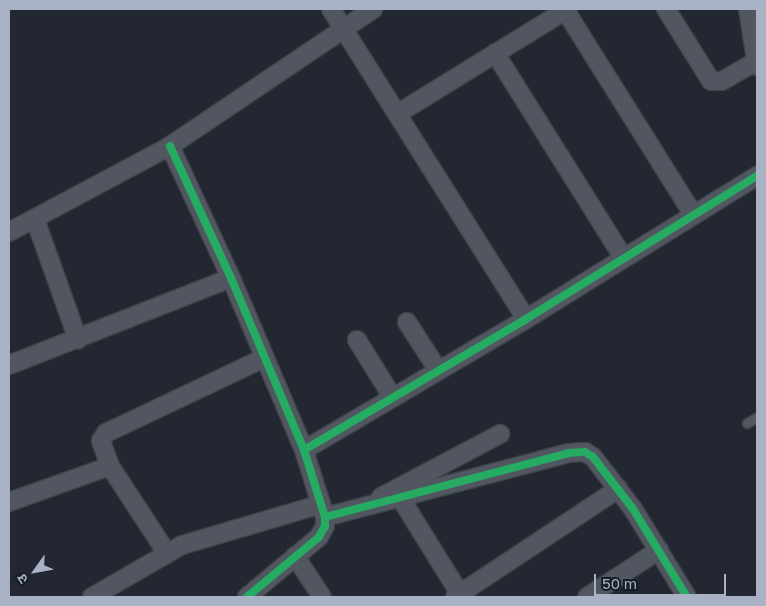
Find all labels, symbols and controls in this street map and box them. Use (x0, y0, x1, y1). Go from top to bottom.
north arrow (10, 546, 60, 596)
scale bar (596, 564, 728, 596)
text: उ (12, 571, 31, 587)
text: 50 m (602, 574, 637, 592)

